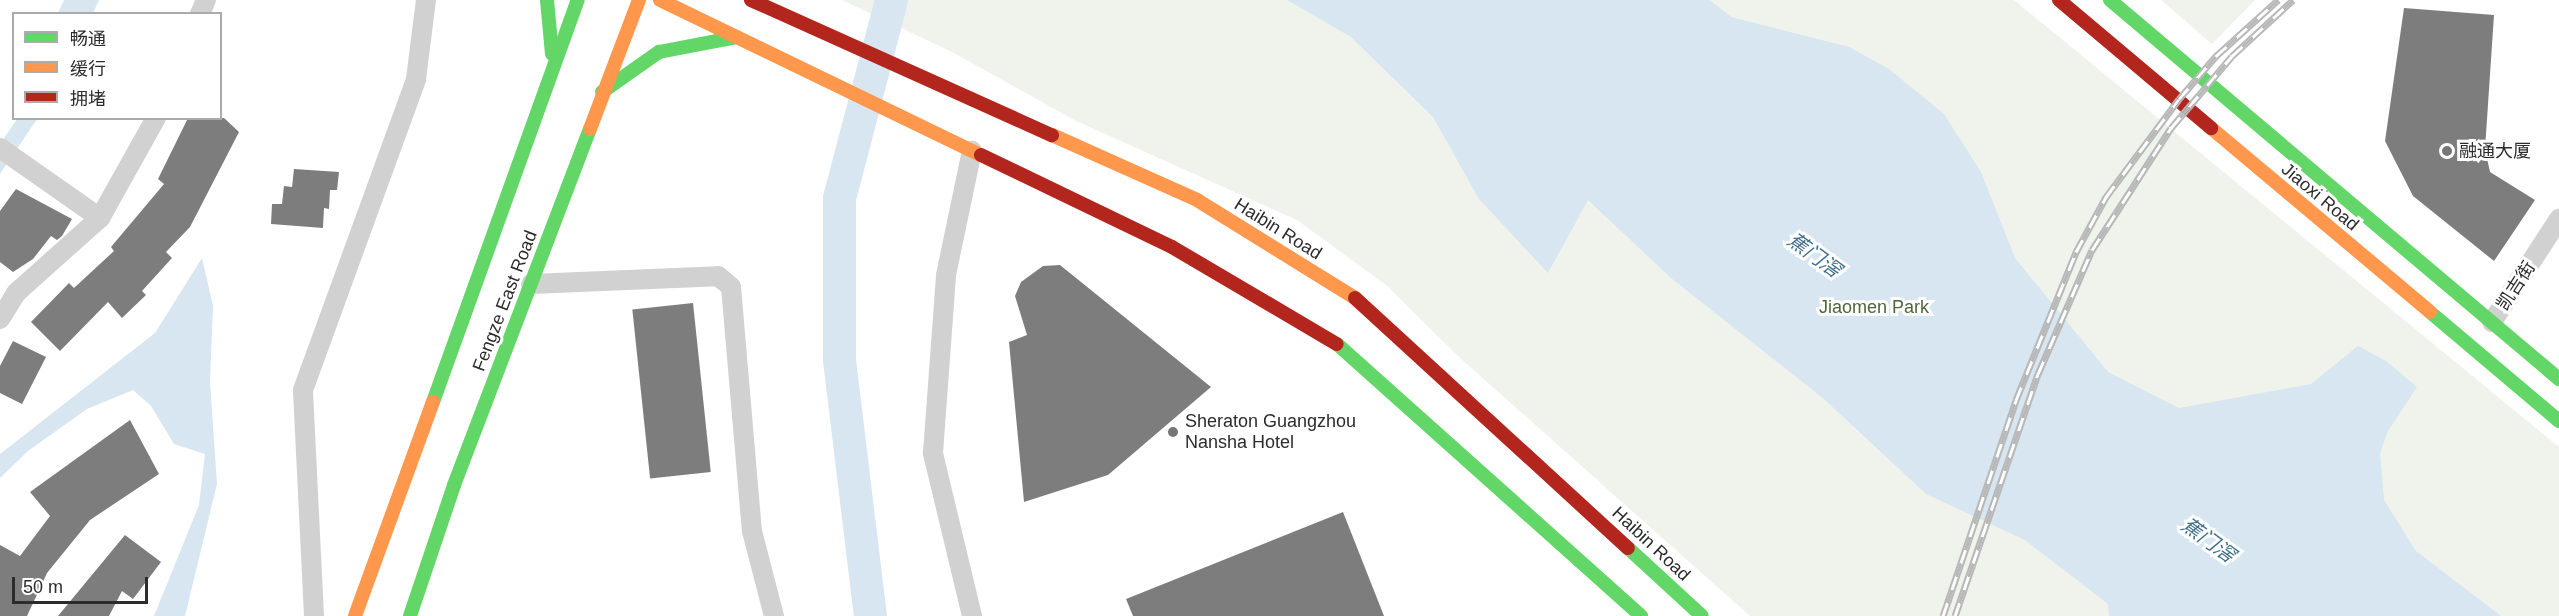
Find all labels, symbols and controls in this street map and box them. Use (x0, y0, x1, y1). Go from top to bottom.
legend (12, 12, 222, 120)
text: 畅通 (70, 29, 106, 49)
text: 缓行 (70, 59, 106, 79)
text: 拥堵 (70, 89, 106, 109)
place label: 融通大厦 (2459, 140, 2531, 162)
marker: 融通大厦 (2440, 144, 2454, 158)
street label: Jiaoxi Road (2277, 158, 2363, 236)
street label: Haibin Road (1230, 194, 1326, 264)
street label: Fengze East Road (468, 228, 542, 374)
water label: 蕉门滘 (1783, 228, 1845, 282)
street label: 凯吉街 (2492, 257, 2540, 315)
park label: Jiaomen Park (1819, 296, 1929, 318)
place label: Sheraton Guangzhou Nansha Hotel (1185, 411, 1356, 454)
marker: Sheraton Guangzhou Nansha Hotel (1166, 425, 1180, 439)
street label: Haibin Road (1607, 502, 1695, 586)
water label: 蕉门滘 (2177, 513, 2239, 567)
scale bar (15, 565, 152, 603)
text: 50 m (23, 577, 63, 597)

